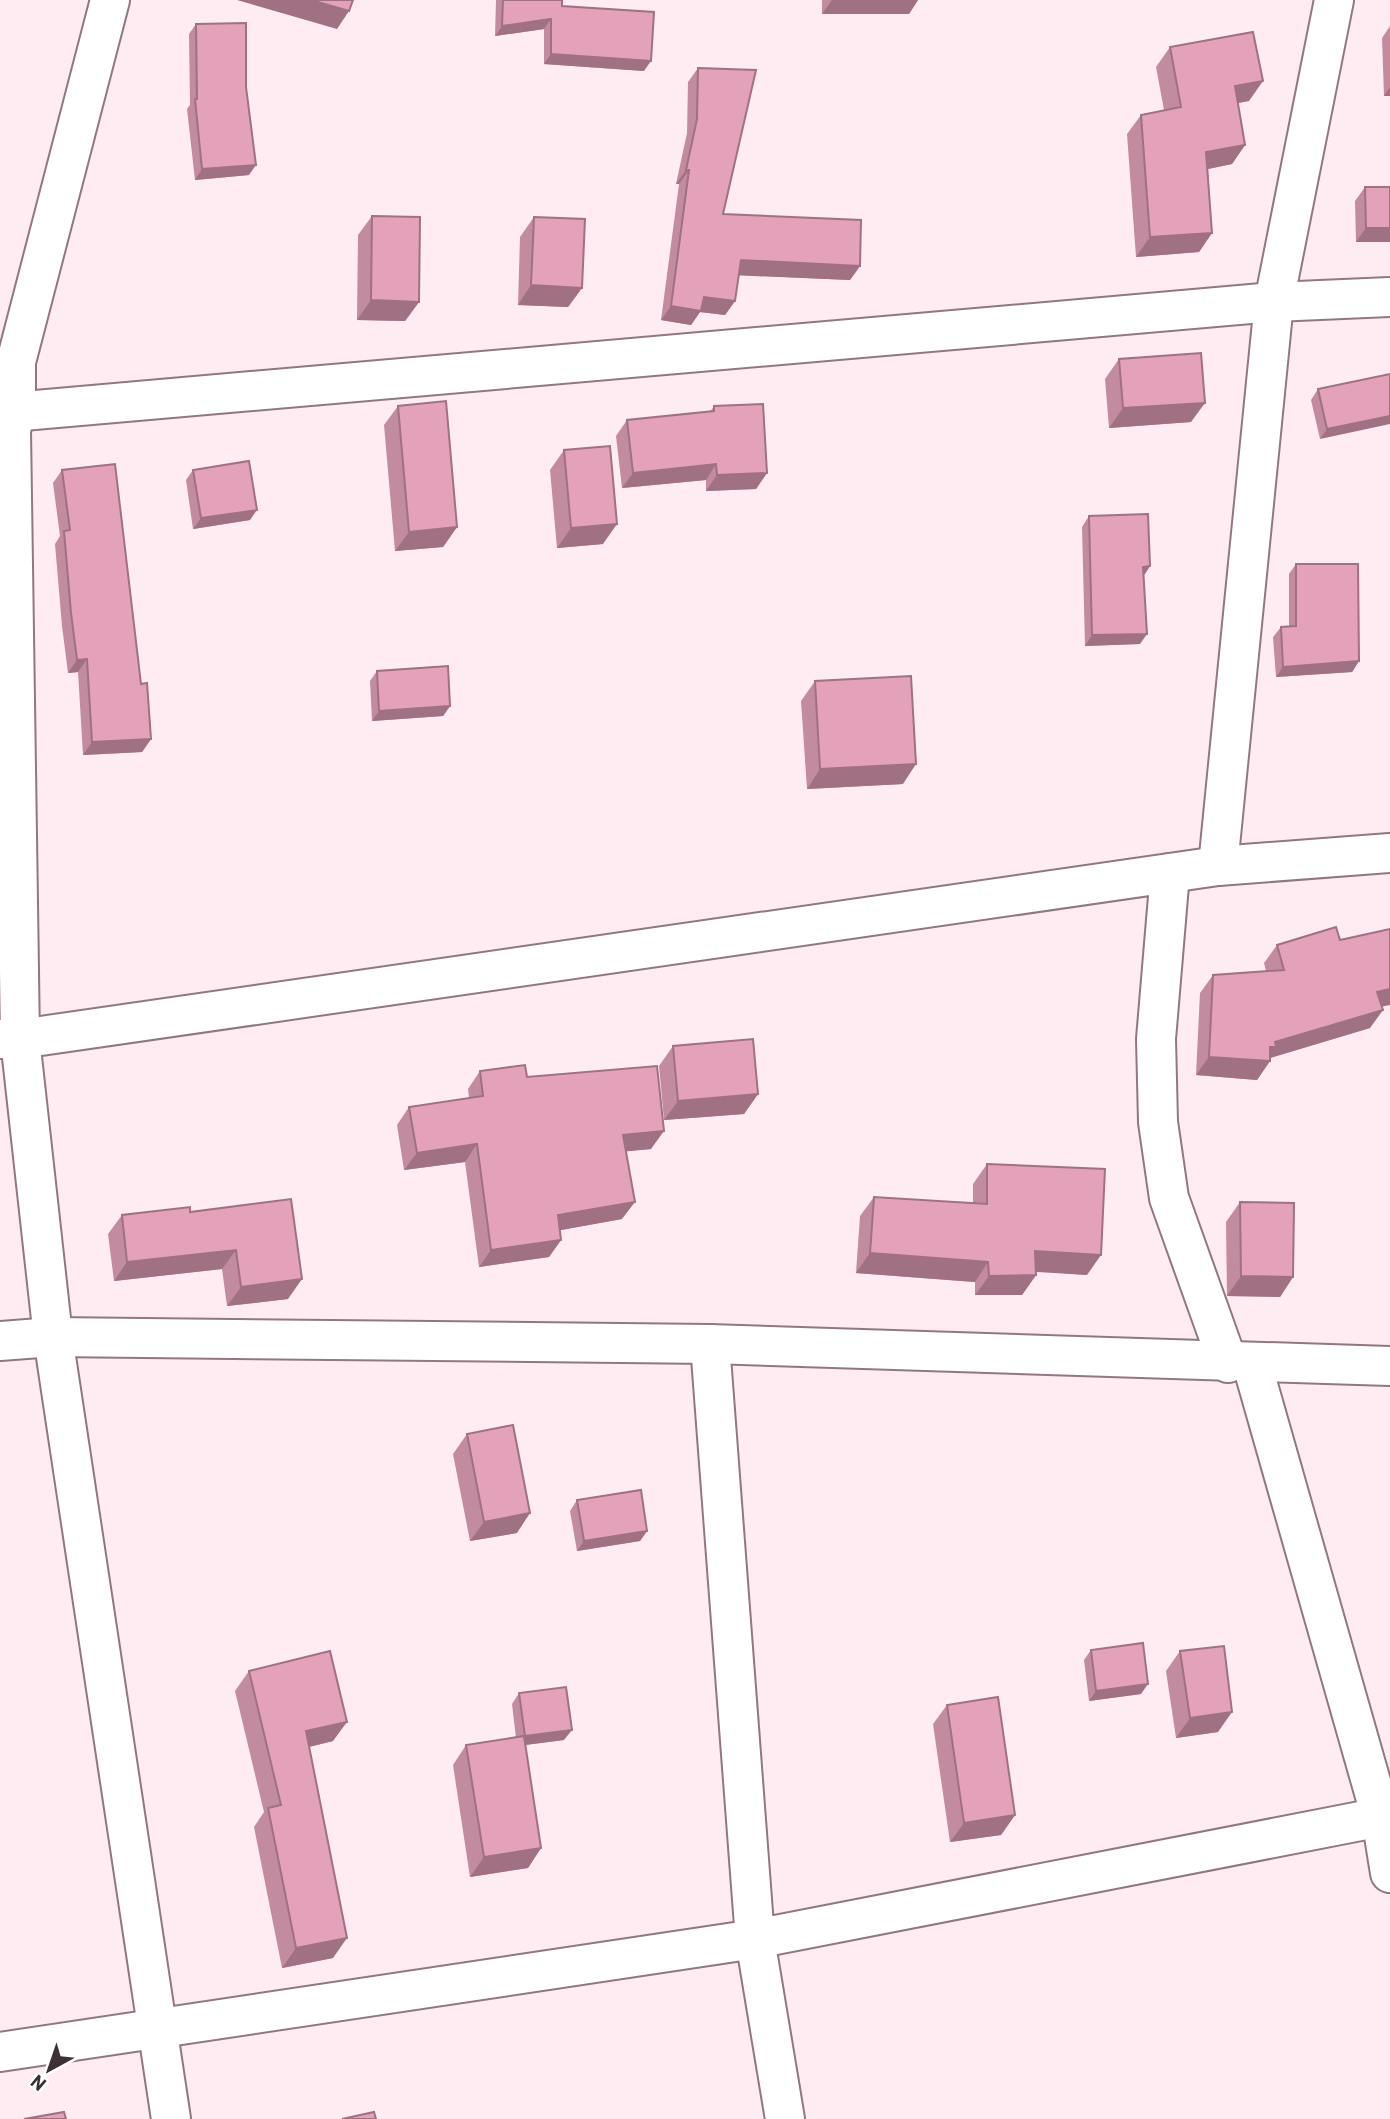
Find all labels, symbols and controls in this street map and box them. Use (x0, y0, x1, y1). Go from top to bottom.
north arrow (14, 2035, 84, 2105)
text: N (26, 2071, 50, 2096)

